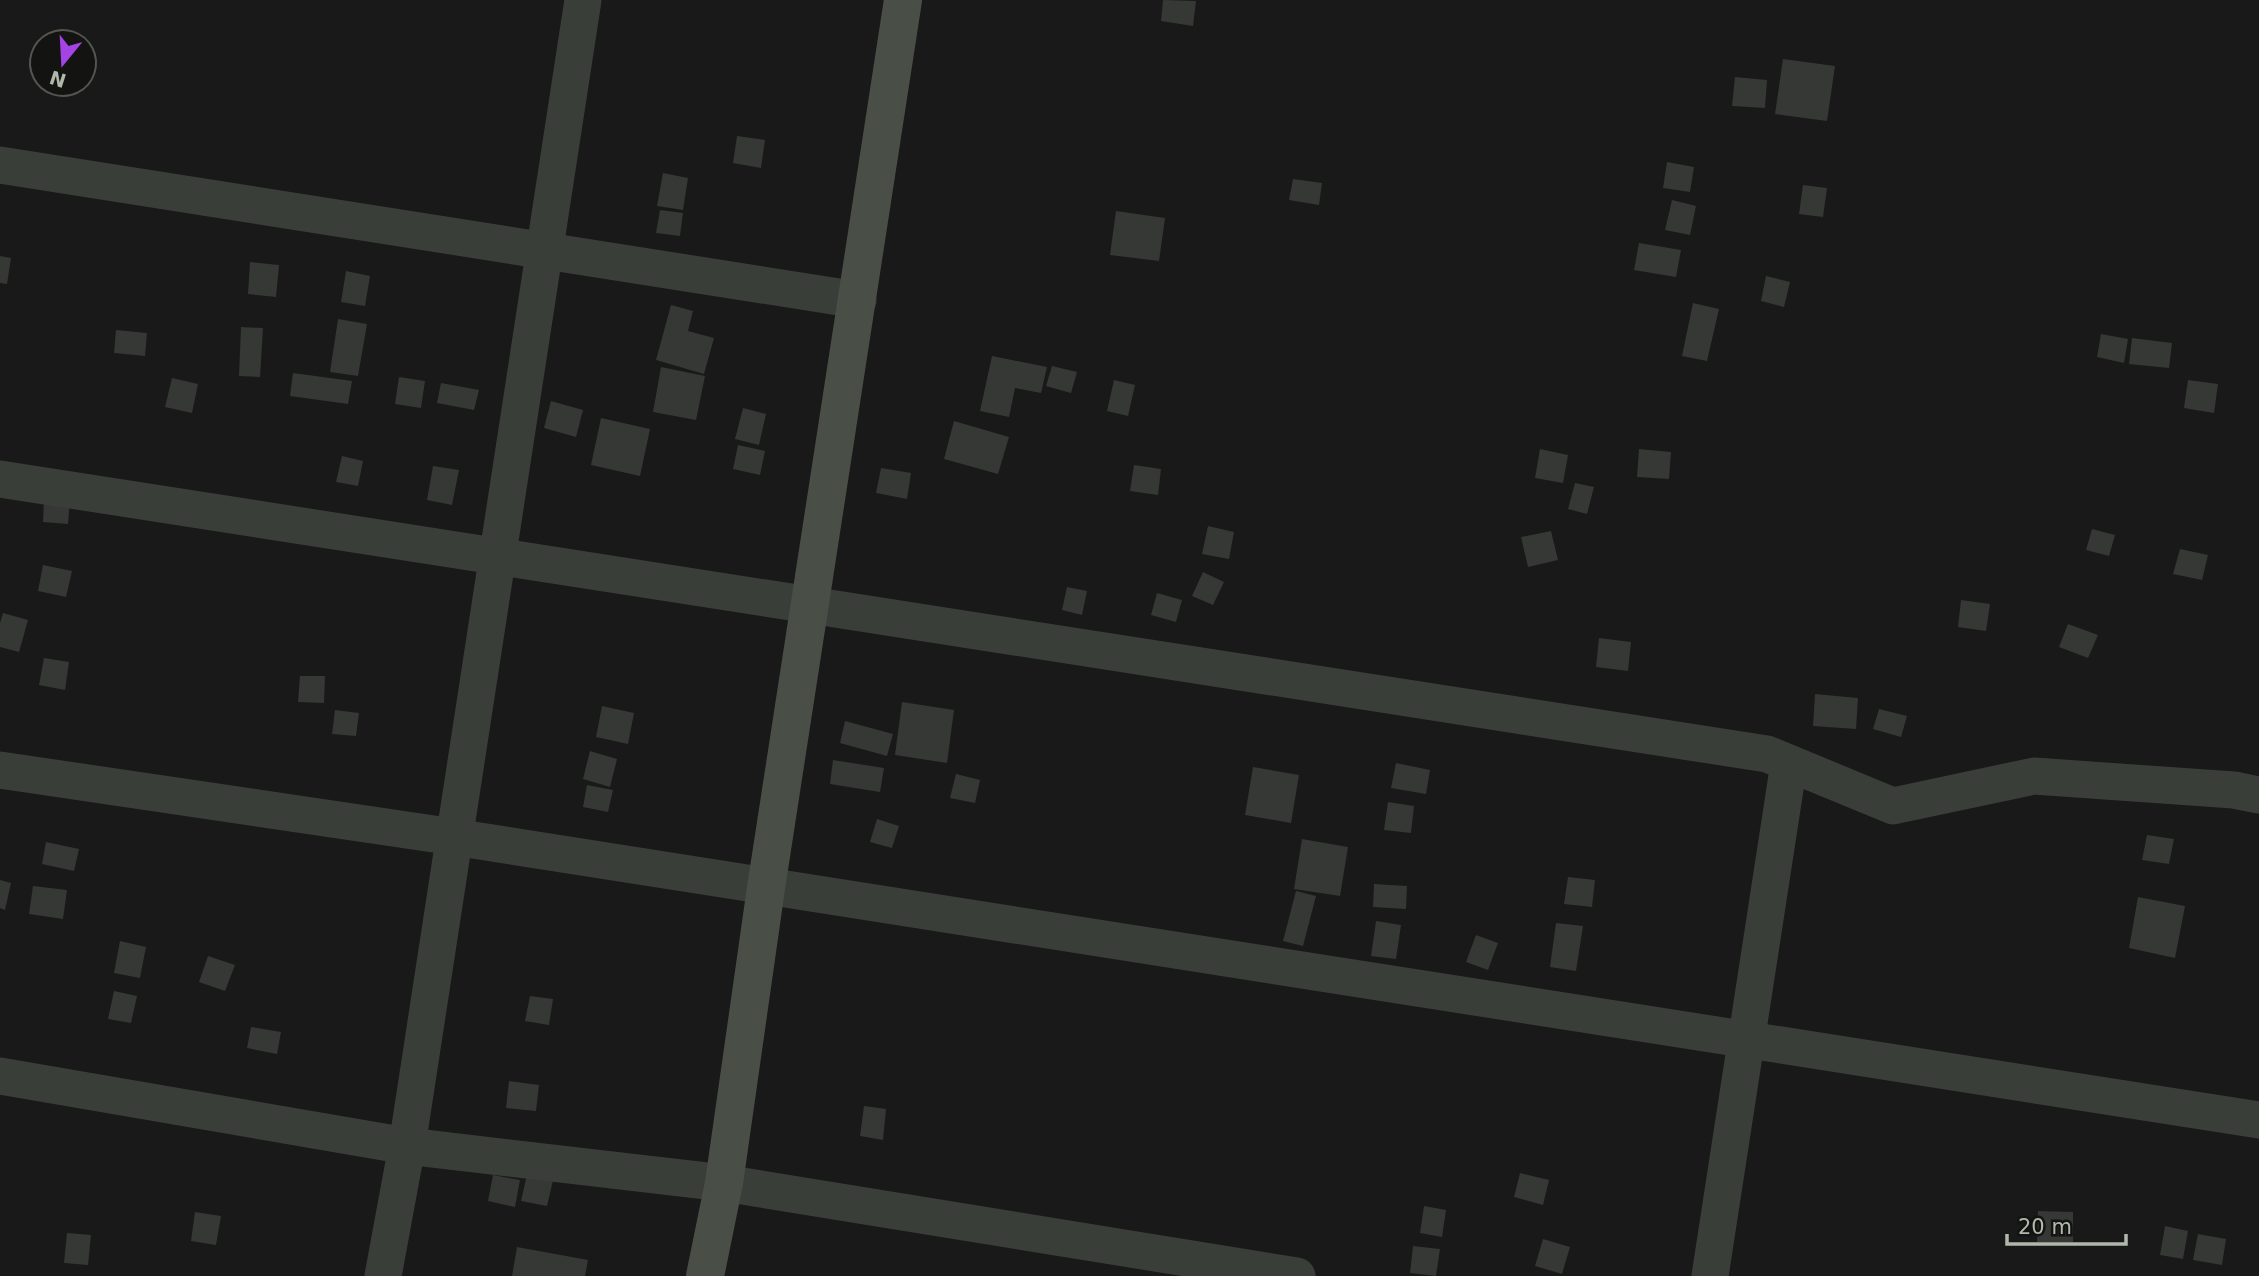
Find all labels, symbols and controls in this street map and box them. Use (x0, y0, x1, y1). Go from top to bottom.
north arrow (28, 28, 98, 98)
text: N (47, 66, 69, 92)
scale bar (2007, 1202, 2126, 1246)
text: 20 m (2018, 1215, 2072, 1239)

